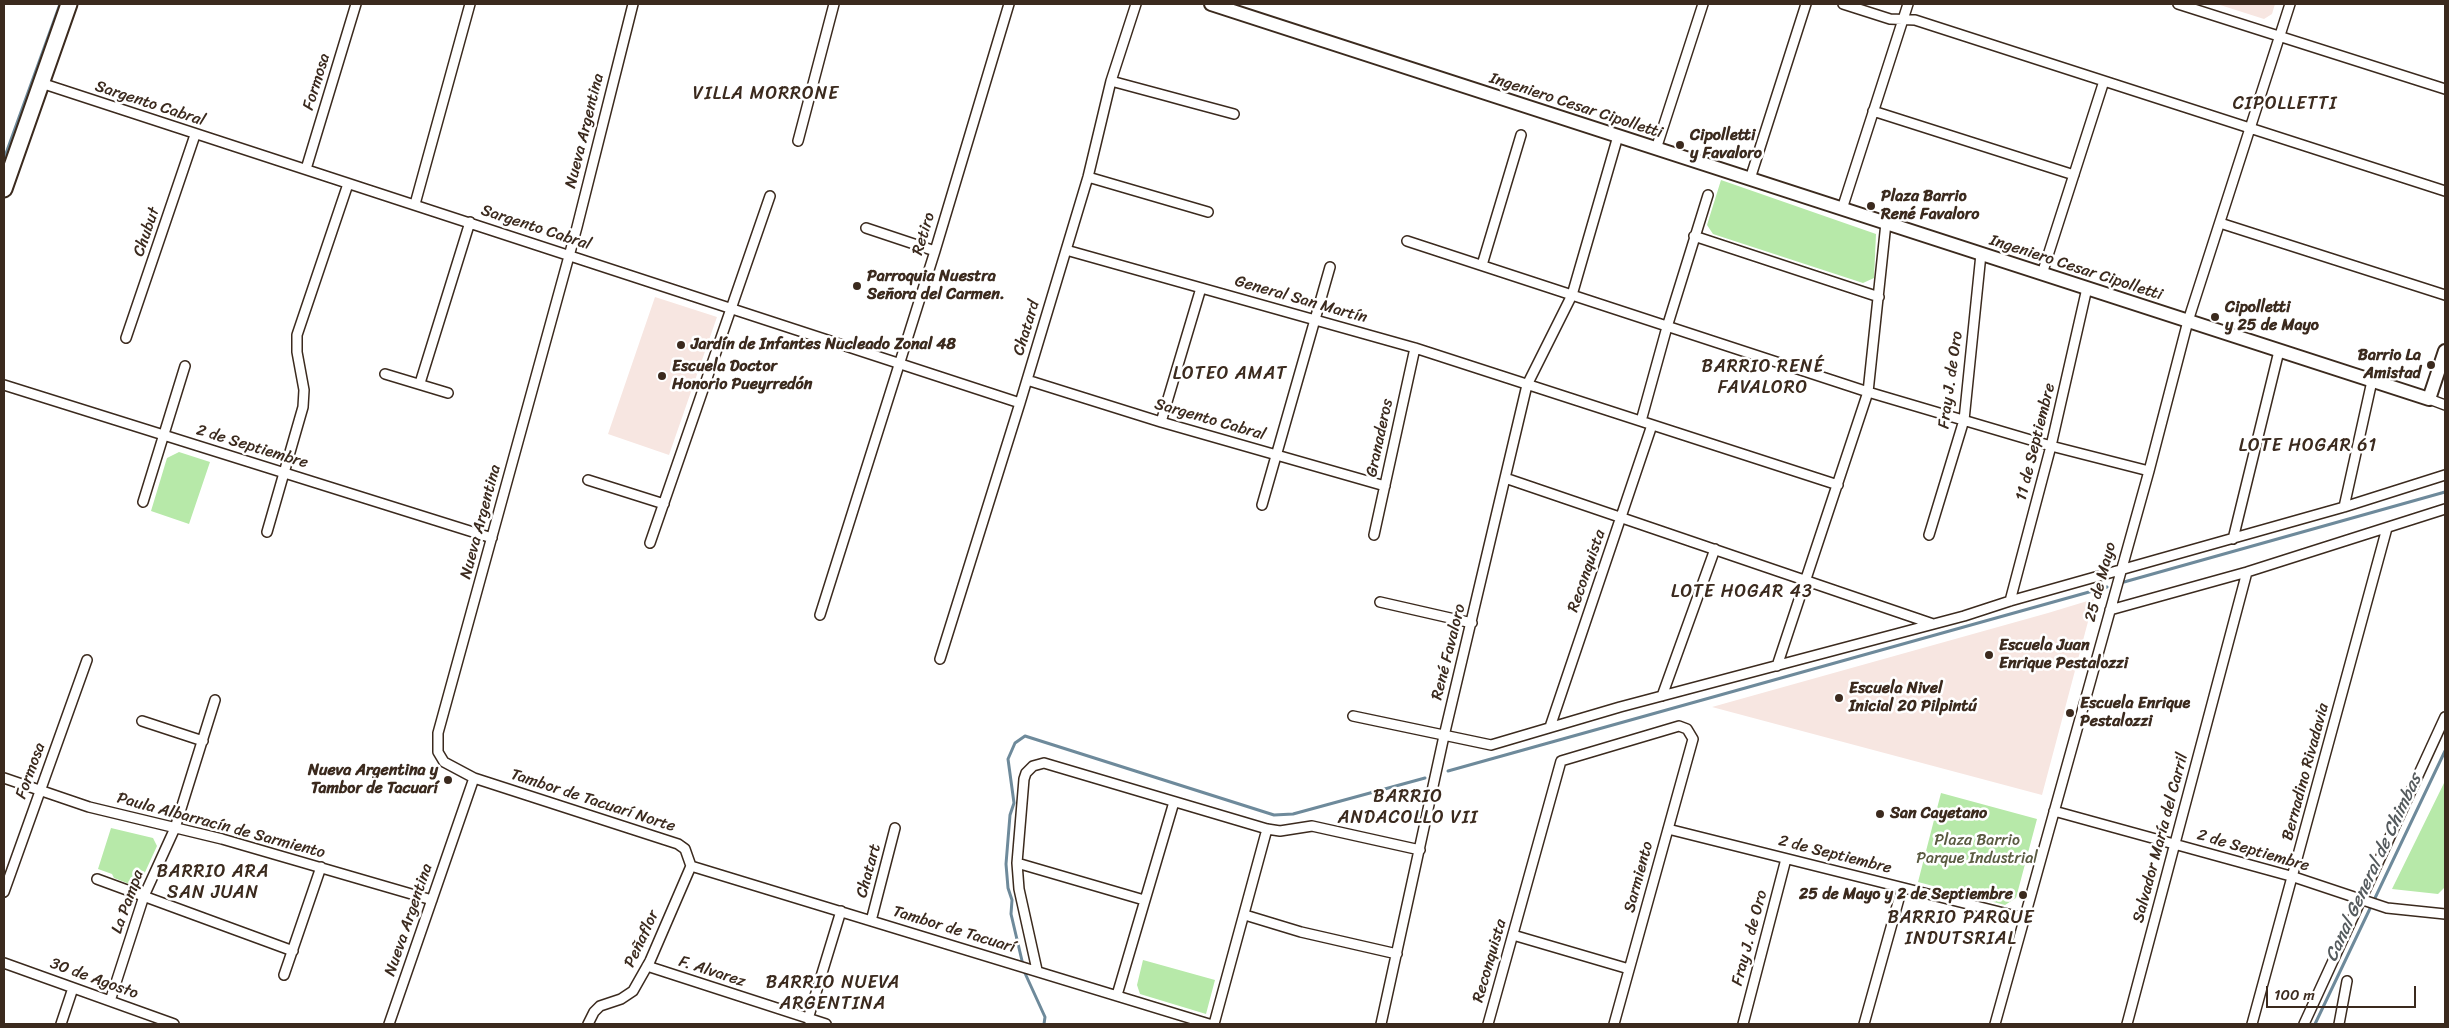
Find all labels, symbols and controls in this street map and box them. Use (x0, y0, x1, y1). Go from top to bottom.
street label: Formosa (299, 51, 335, 113)
street label: Ingeniero Cesar Cipolletti (1487, 69, 1665, 143)
street label: Nueva Argentina (561, 72, 609, 190)
street label: Sargento Cabral (93, 77, 207, 131)
district label: VILLA MORRONE (691, 83, 841, 105)
district label: CIPOLLETTI (2232, 93, 2338, 115)
place label: Cipolletti y Favaloro (1690, 126, 1762, 164)
marker: Cipolletti y Favaloro (1674, 139, 1686, 151)
place label: Plaza Barrio René Favaloro (1881, 187, 1979, 225)
marker: Plaza Barrio René Favaloro (1865, 200, 1877, 212)
street label: Sargento Cabral (479, 201, 593, 255)
street label: Chubut (130, 205, 164, 259)
street label: Retiro (908, 210, 940, 258)
street label: Ingeniero Cesar Cipolletti (1987, 231, 2165, 305)
place label: Parroquia Nuestra Señora del Carmen. (867, 267, 1005, 305)
street label: General San Martín (1233, 272, 1369, 328)
marker: Parroquia Nuestra Señora del Carmen. (851, 280, 863, 292)
street label: Chatard (1010, 298, 1044, 358)
place label: Cipolletti y 25 de Mayo (2225, 298, 2319, 336)
marker: Cipolletti y 25 de Mayo (2209, 311, 2221, 323)
street label: Fray J. de Oro (1935, 330, 1967, 430)
place label: Jardín de Infantes Nucleado Zonal 48 (691, 335, 956, 355)
marker: Jardín de Infantes Nucleado Zonal 48 (675, 339, 687, 351)
place label: Barrio La Amistad (2358, 346, 2421, 384)
district label: BARRIO RENÉ FAVALORO (1701, 356, 1825, 398)
place label: Escuela Doctor Honorio Pueyrredón (672, 357, 812, 395)
marker: Barrio La Amistad (2425, 359, 2437, 371)
district label: LOTEO AMAT (1172, 363, 1288, 385)
marker: Escuela Doctor Honorio Pueyrredón (656, 370, 668, 382)
street label: 11 de Septiembre (2012, 381, 2060, 503)
street label: Sargento Cabral (1152, 395, 1268, 445)
street label: Granaderos (1362, 397, 1398, 479)
street label: 2 de Septiembre (194, 421, 310, 473)
district label: LOTE HOGAR 61 (2237, 435, 2379, 457)
street label: Nueva Argentina (457, 463, 505, 581)
street label: Reconquista (1564, 527, 1610, 615)
street label: 25 de Mayo (2081, 540, 2121, 624)
district label: LOTE HOGAR 43 (1670, 581, 1814, 603)
street label: René Favaloro (1428, 602, 1470, 702)
place label: Escuela Juan Enrique Pestalozzi (1999, 636, 2128, 674)
marker: Escuela Juan Enrique Pestalozzi (1983, 649, 1995, 661)
place label: Escuela Nivel Inicial 20 Pilpintú (1849, 679, 1977, 717)
marker: Escuela Nivel Inicial 20 Pilpintú (1833, 692, 1845, 704)
place label: Escuela Enrique Pestalozzi (2080, 694, 2190, 732)
street label: Bernadino Rivadavia (2278, 701, 2334, 843)
marker: Escuela Enrique Pestalozzi (2064, 707, 2076, 719)
street label: Formosa (12, 740, 50, 802)
street label: Salvador María del Carril (2129, 751, 2193, 925)
place label: Nueva Argentina y Tambor de Tacuarí (308, 761, 438, 799)
street label: Tambor de Tacuarí Norte (508, 765, 678, 837)
water label: Canal General de Chimbas (2321, 771, 2427, 965)
marker: Nueva Argentina y Tambor de Tacuarí (442, 774, 454, 786)
district label: BARRIO ANDACOLLO VII (1337, 786, 1479, 829)
street label: Paula Albarracín de Sarmiento (115, 789, 327, 863)
place label: San Cayetano (1890, 804, 1987, 824)
marker: San Cayetano (1874, 808, 1886, 820)
street label: 2 de Septiembre (2195, 826, 2311, 876)
park label: Plaza Barrio Parque Industrial (1916, 831, 2038, 869)
street label: 2 de Septiembre (1776, 832, 1894, 878)
street label: Sarmiento (1620, 839, 1658, 915)
street label: Chatart (853, 842, 885, 900)
district label: BARRIO ARA SAN JUAN (156, 861, 270, 904)
street label: Nueva Argentina (381, 861, 437, 979)
street label: La Pampa (108, 868, 148, 936)
place label: 25 de Mayo y 2 de Septiembre (1799, 885, 2013, 905)
street label: Fray J. de Oro (1728, 888, 1772, 988)
marker: 25 de Mayo y 2 de Septiembre (2017, 889, 2029, 901)
street label: Tambor de Tacuarí (890, 902, 1018, 958)
street label: Peñaflor (620, 907, 664, 971)
district label: BARRIO PARQUE INDUTSRIAL (1887, 907, 2035, 950)
street label: Reconquista (1469, 917, 1511, 1005)
street label: F. Alvarez (676, 952, 748, 992)
street label: 30 de Agosto (47, 954, 141, 1004)
district label: BARRIO NUEVA ARGENTINA (764, 972, 902, 1014)
scale bar (2269, 976, 2419, 1008)
text: 100 m (2274, 982, 2315, 1008)

